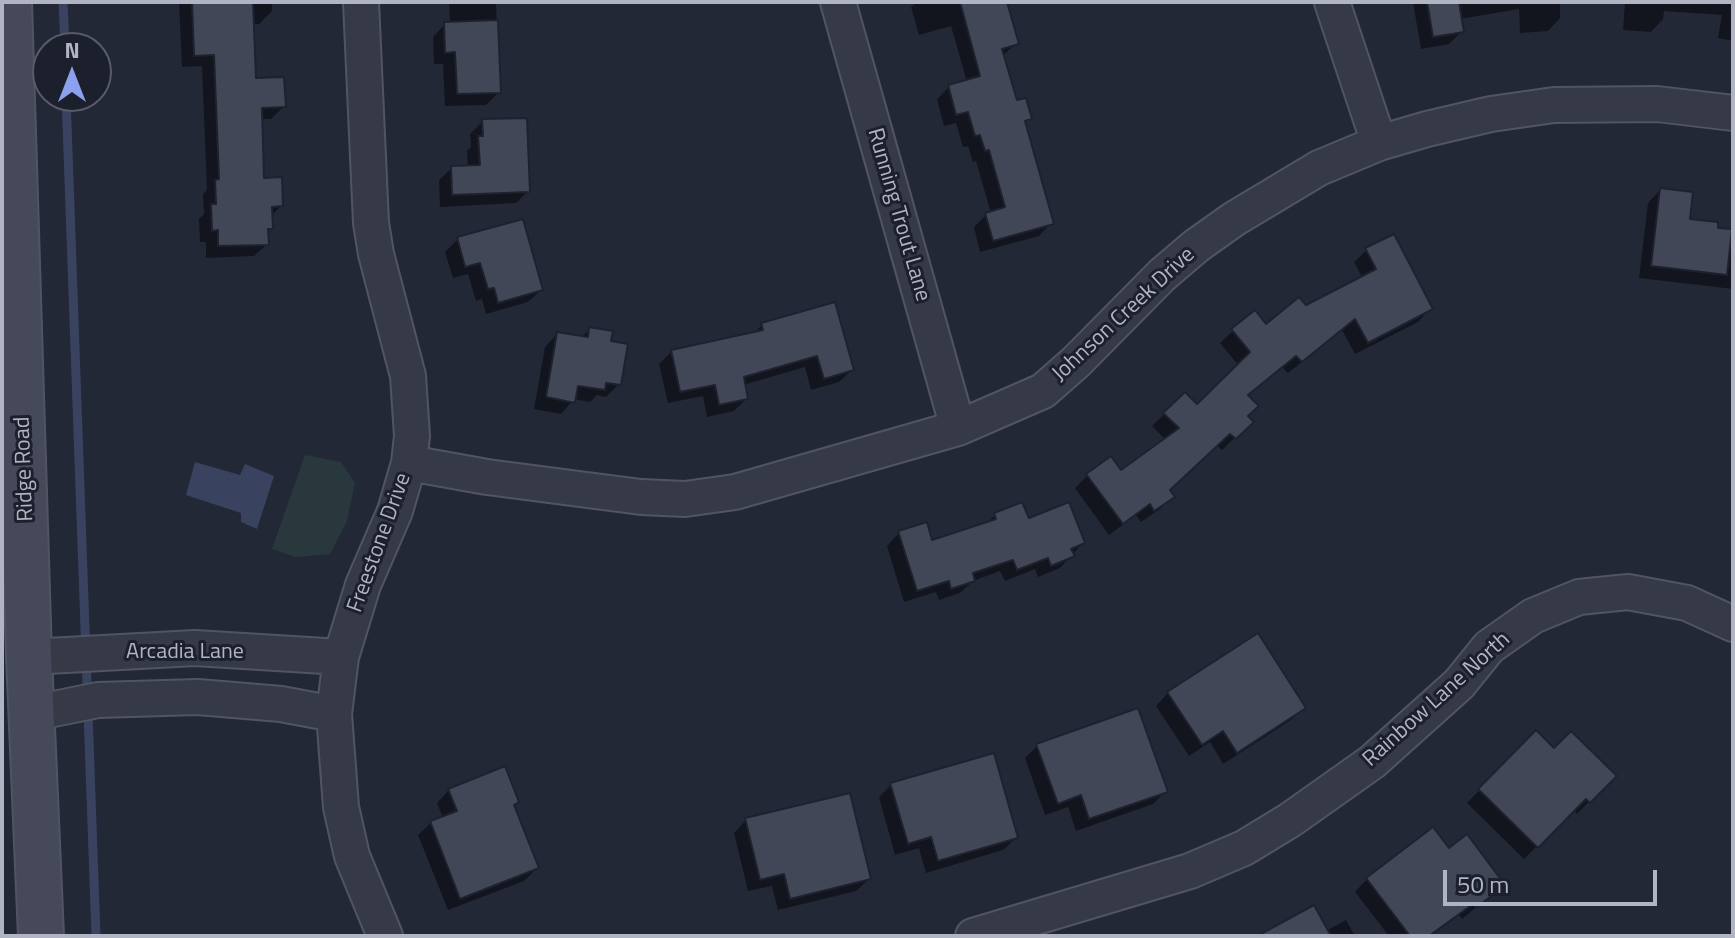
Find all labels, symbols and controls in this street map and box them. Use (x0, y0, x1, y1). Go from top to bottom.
north arrow (32, 32, 112, 112)
text: N (64, 33, 80, 67)
street label: Running Trout Lane (861, 125, 935, 305)
street label: Johnson Creek Drive (1047, 242, 1201, 388)
street label: Ridge Road (10, 416, 40, 522)
street label: Freestone Drive (343, 470, 417, 616)
street label: Rainbow Lane North (1358, 627, 1516, 773)
street label: Arcadia Lane (126, 640, 244, 666)
scale bar (1447, 854, 1661, 904)
text: 50 m (1457, 866, 1509, 902)

